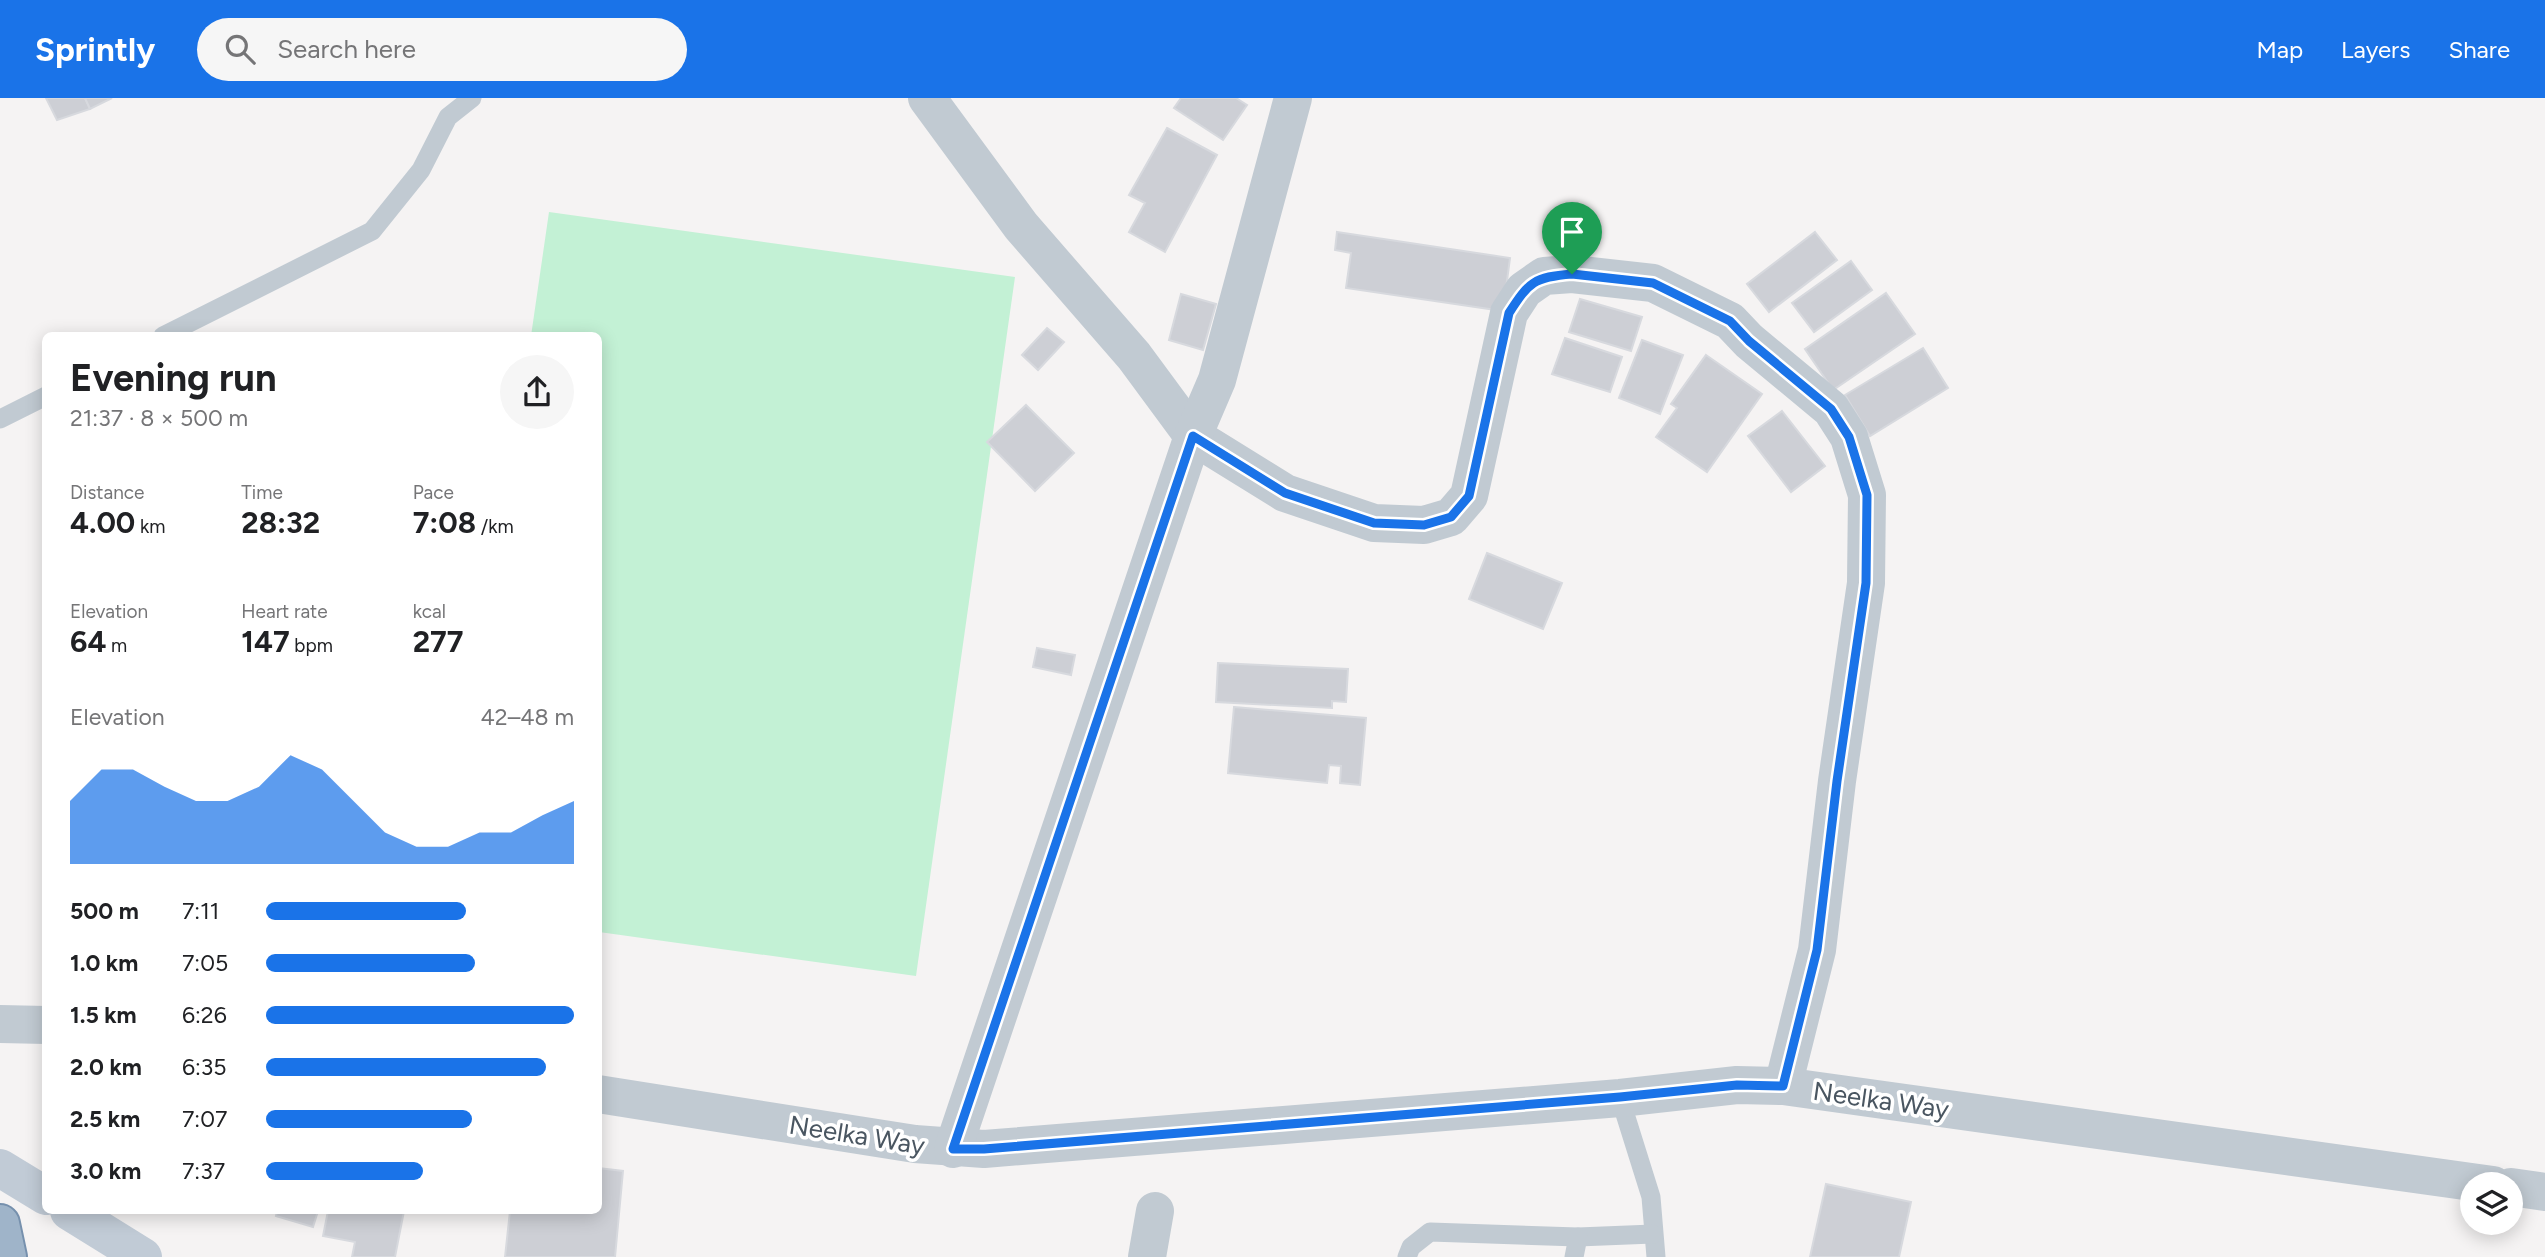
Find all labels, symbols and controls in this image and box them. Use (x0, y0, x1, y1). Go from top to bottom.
search box (197, 18, 687, 81)
text: Sprintly (35, 30, 155, 69)
icon: search (221, 30, 259, 68)
text: Search here (277, 33, 416, 65)
text: Map (2256, 35, 2303, 64)
text: Layers (2341, 35, 2410, 64)
text: Share (2448, 35, 2510, 64)
pin (1542, 202, 1602, 274)
icon: arrive (1553, 213, 1591, 251)
text: Evening run (70, 355, 277, 401)
button: share (500, 355, 574, 429)
text: 21:37 · 8 × 500 m (70, 404, 248, 432)
text: Distance (70, 481, 144, 504)
text: Time (241, 481, 283, 504)
text: Pace (413, 481, 454, 504)
text: 4.00 (70, 504, 135, 541)
text: 28:32 (241, 504, 320, 541)
text: 7:08 (413, 504, 476, 541)
text: km (135, 515, 165, 538)
text: /km (476, 515, 514, 538)
text: Elevation (70, 600, 148, 623)
text: Heart rate (241, 600, 328, 623)
text: kcal (413, 600, 446, 623)
text: 64 (70, 623, 106, 660)
text: 147 (241, 623, 290, 660)
text: 277 (413, 623, 463, 660)
text: m (106, 634, 127, 657)
text: bpm (290, 634, 333, 657)
text: Elevation (70, 703, 165, 731)
text: 42–48 m (481, 703, 574, 731)
text: 500 m (70, 897, 139, 925)
text: 7:11 (182, 897, 219, 925)
text: 1.0 km (70, 949, 138, 977)
text: 7:05 (182, 949, 228, 977)
text: 1.5 km (70, 1001, 137, 1029)
text: 6:26 (182, 1001, 227, 1029)
text: 2.0 km (70, 1053, 142, 1081)
text: 6:35 (182, 1053, 227, 1081)
street label: Neelka Way (1811, 1075, 1951, 1125)
text: 2.5 km (70, 1105, 140, 1133)
text: 7:07 (182, 1105, 227, 1133)
street label: Neelka Way (787, 1108, 927, 1162)
text: 3.0 km (70, 1157, 141, 1185)
text: 7:37 (182, 1157, 225, 1185)
map controls (2460, 1172, 2523, 1235)
button: layers (2460, 1172, 2523, 1235)

